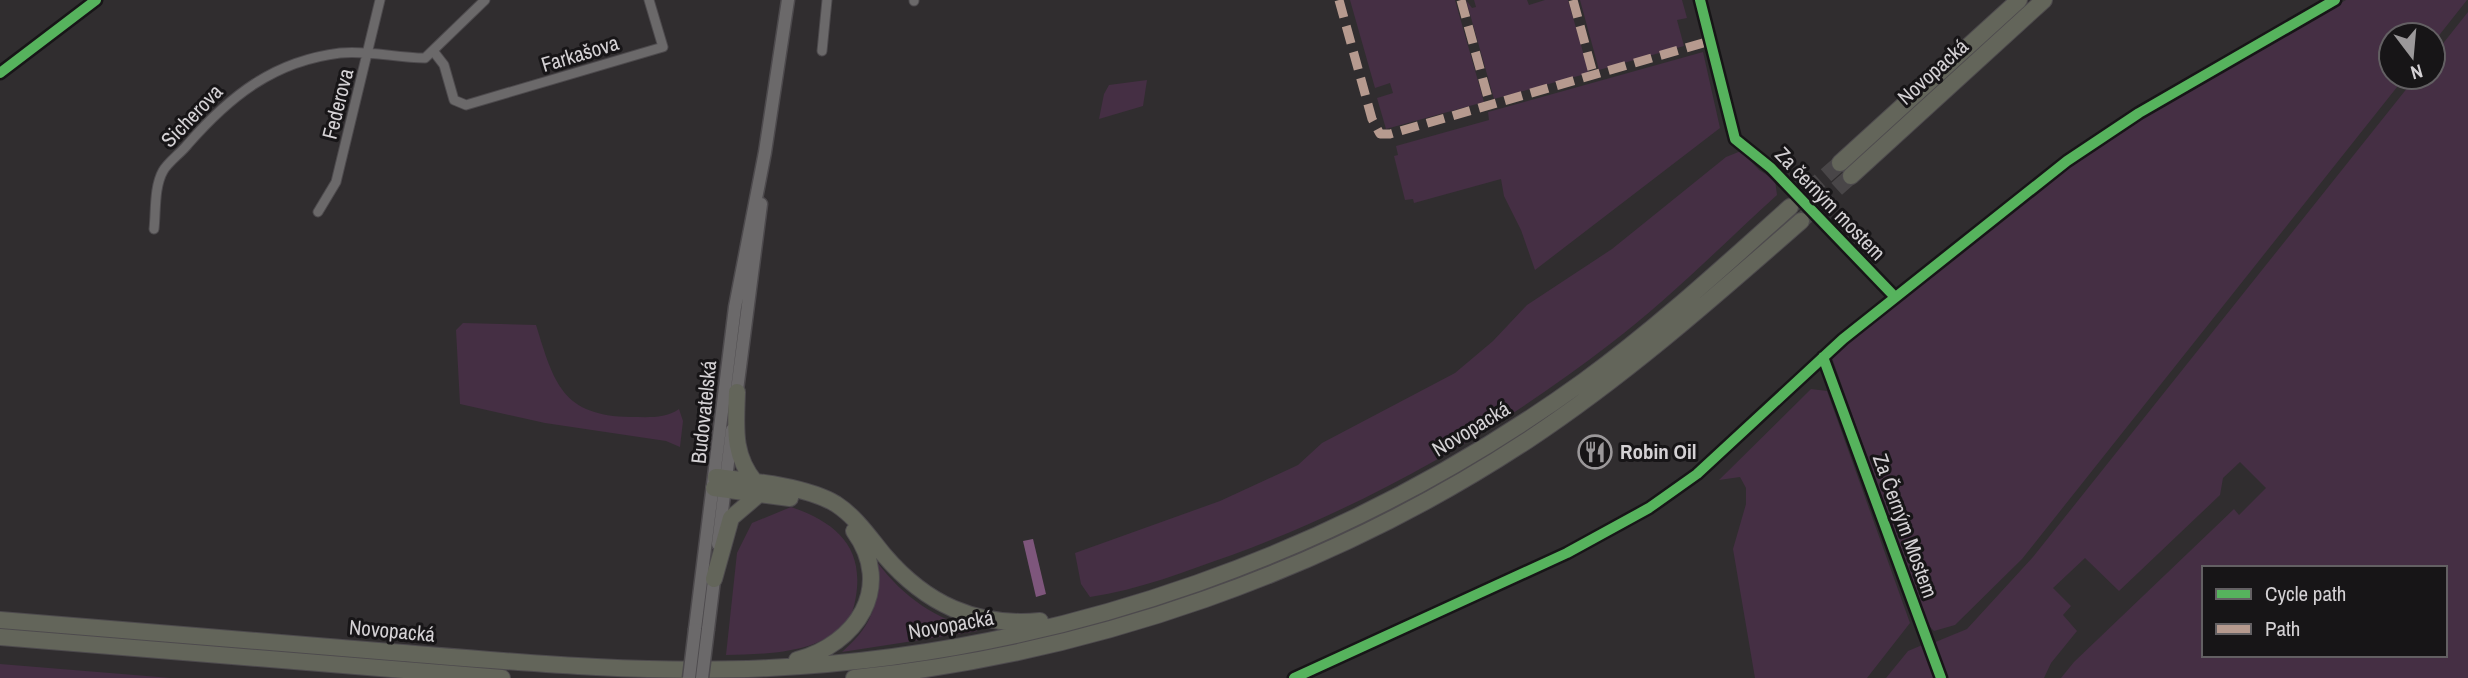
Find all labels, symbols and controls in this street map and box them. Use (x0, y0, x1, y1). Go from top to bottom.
north arrow (2377, 21, 2447, 91)
street label: Farkašova (538, 28, 623, 79)
street label: Novopacká (1891, 32, 1975, 111)
text: N (2408, 58, 2426, 86)
street label: Federova (315, 65, 360, 142)
street label: Sicherova (154, 77, 229, 154)
street label: Za černým mostem (1769, 141, 1892, 267)
street label: Budovatelská (684, 359, 723, 465)
street label: Novopacká (1426, 394, 1515, 463)
restaurant icon: Robin Oil (1576, 433, 1614, 471)
place label: Robin Oil (1620, 437, 1697, 466)
street label: Za Černým Mostem (1866, 450, 1945, 602)
legend (2202, 566, 2447, 657)
text: Cycle path (2265, 579, 2346, 608)
street label: Novopacká (906, 603, 996, 646)
street label: Novopacká (348, 612, 437, 649)
text: Path (2265, 614, 2300, 643)

